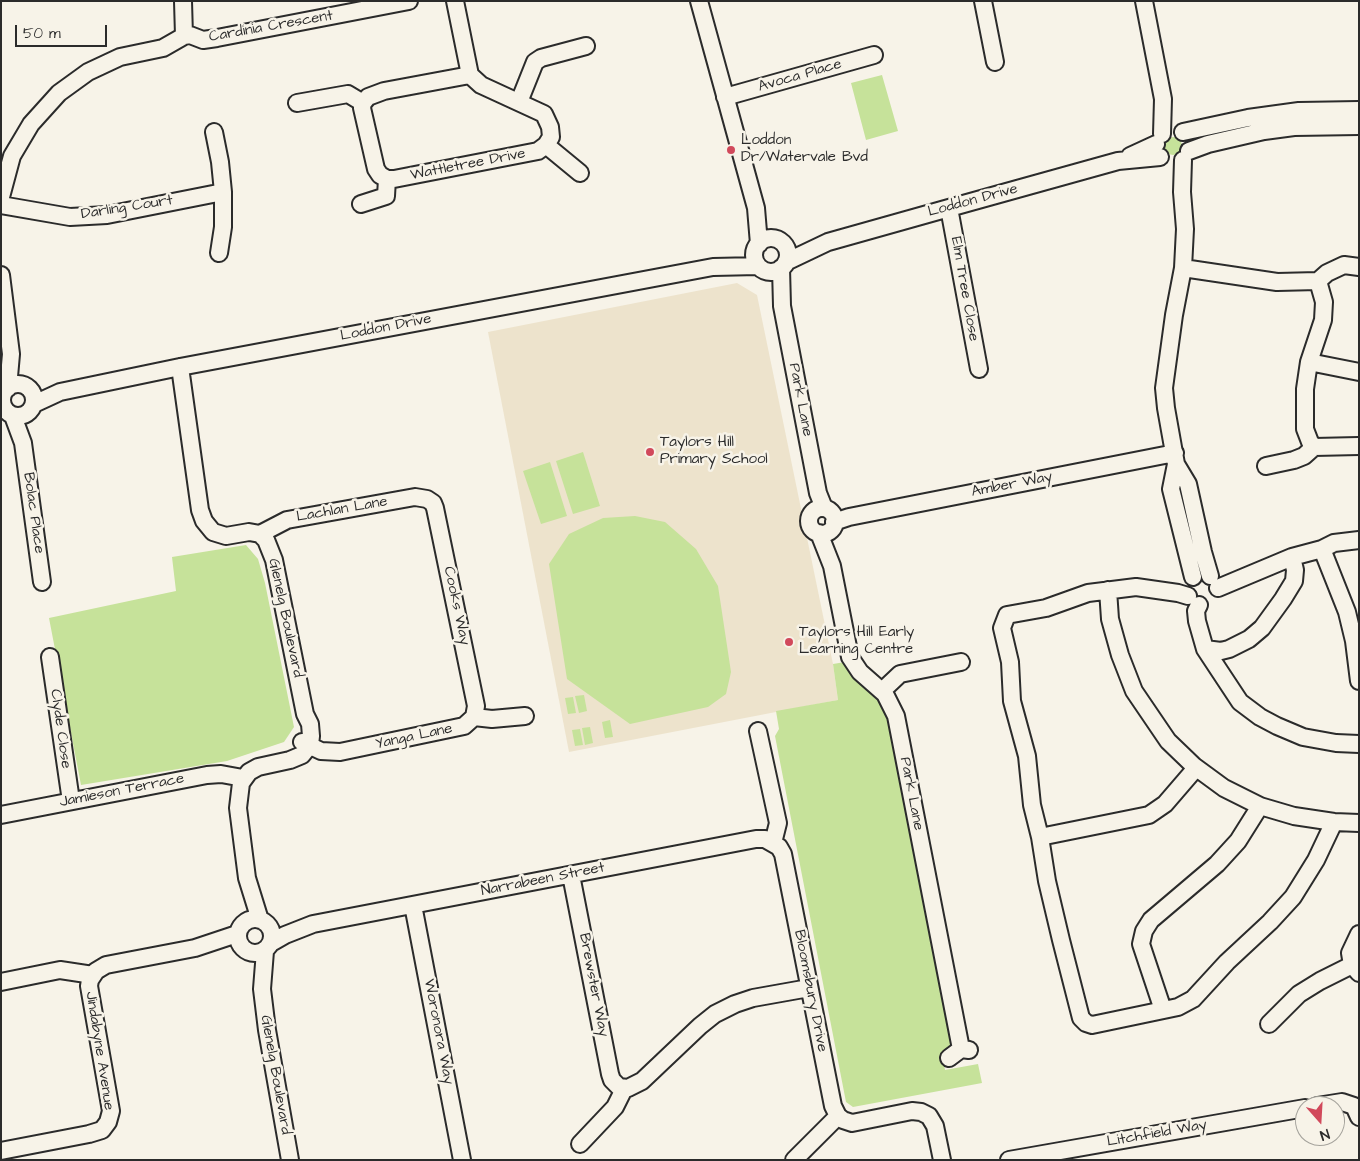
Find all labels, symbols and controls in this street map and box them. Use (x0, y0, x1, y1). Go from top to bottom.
street label: Cardinia Crescent (208, 7, 334, 47)
scale bar (18, 15, 110, 47)
text: 50 m (23, 23, 61, 44)
street label: Avoca Place (756, 55, 844, 97)
place label: Loddon Dr/Watervale Bvd (741, 132, 868, 167)
marker: Loddon Dr/Watervale Bvd (725, 144, 737, 156)
street label: Wattletree Drive (409, 145, 527, 185)
street label: Loddon Drive (926, 180, 1020, 222)
street label: Darling Court (80, 192, 174, 224)
street label: Elm Tree Close (946, 235, 982, 343)
street label: Loddon Drive (339, 310, 433, 346)
street label: Park Lane (784, 362, 816, 438)
place label: Taylors Hill Primary School (660, 434, 768, 469)
marker: Taylors Hill Primary School (644, 446, 656, 458)
street label: Amber Way (970, 468, 1054, 502)
street label: Bolac Place (18, 471, 48, 555)
street label: Lachlan Lane (295, 493, 389, 527)
street label: Glenelg Boulevard (264, 557, 306, 679)
street label: Cooks Way (439, 565, 473, 647)
place label: Taylors Hill Early Learning Centre (799, 624, 914, 659)
marker: Taylors Hill Early Learning Centre (783, 636, 795, 648)
street label: Clyde Close (46, 688, 74, 770)
street label: Yanga Lane (374, 720, 454, 754)
street label: Park Lane (895, 756, 927, 832)
street label: Jamieson Terrace (58, 770, 186, 812)
street label: Narrabeen Street (480, 859, 606, 901)
street label: Bloomsbury Drive (789, 929, 831, 1053)
street label: Brewster Way (574, 932, 612, 1038)
street label: Woronora Way (419, 978, 457, 1086)
street label: Jindabyne Avenue (81, 990, 117, 1112)
street label: Glenelg Boulevard (256, 1014, 294, 1136)
north arrow (1295, 1096, 1345, 1146)
street label: Litchfield Way (1106, 1116, 1208, 1152)
text: N (1317, 1123, 1332, 1145)

